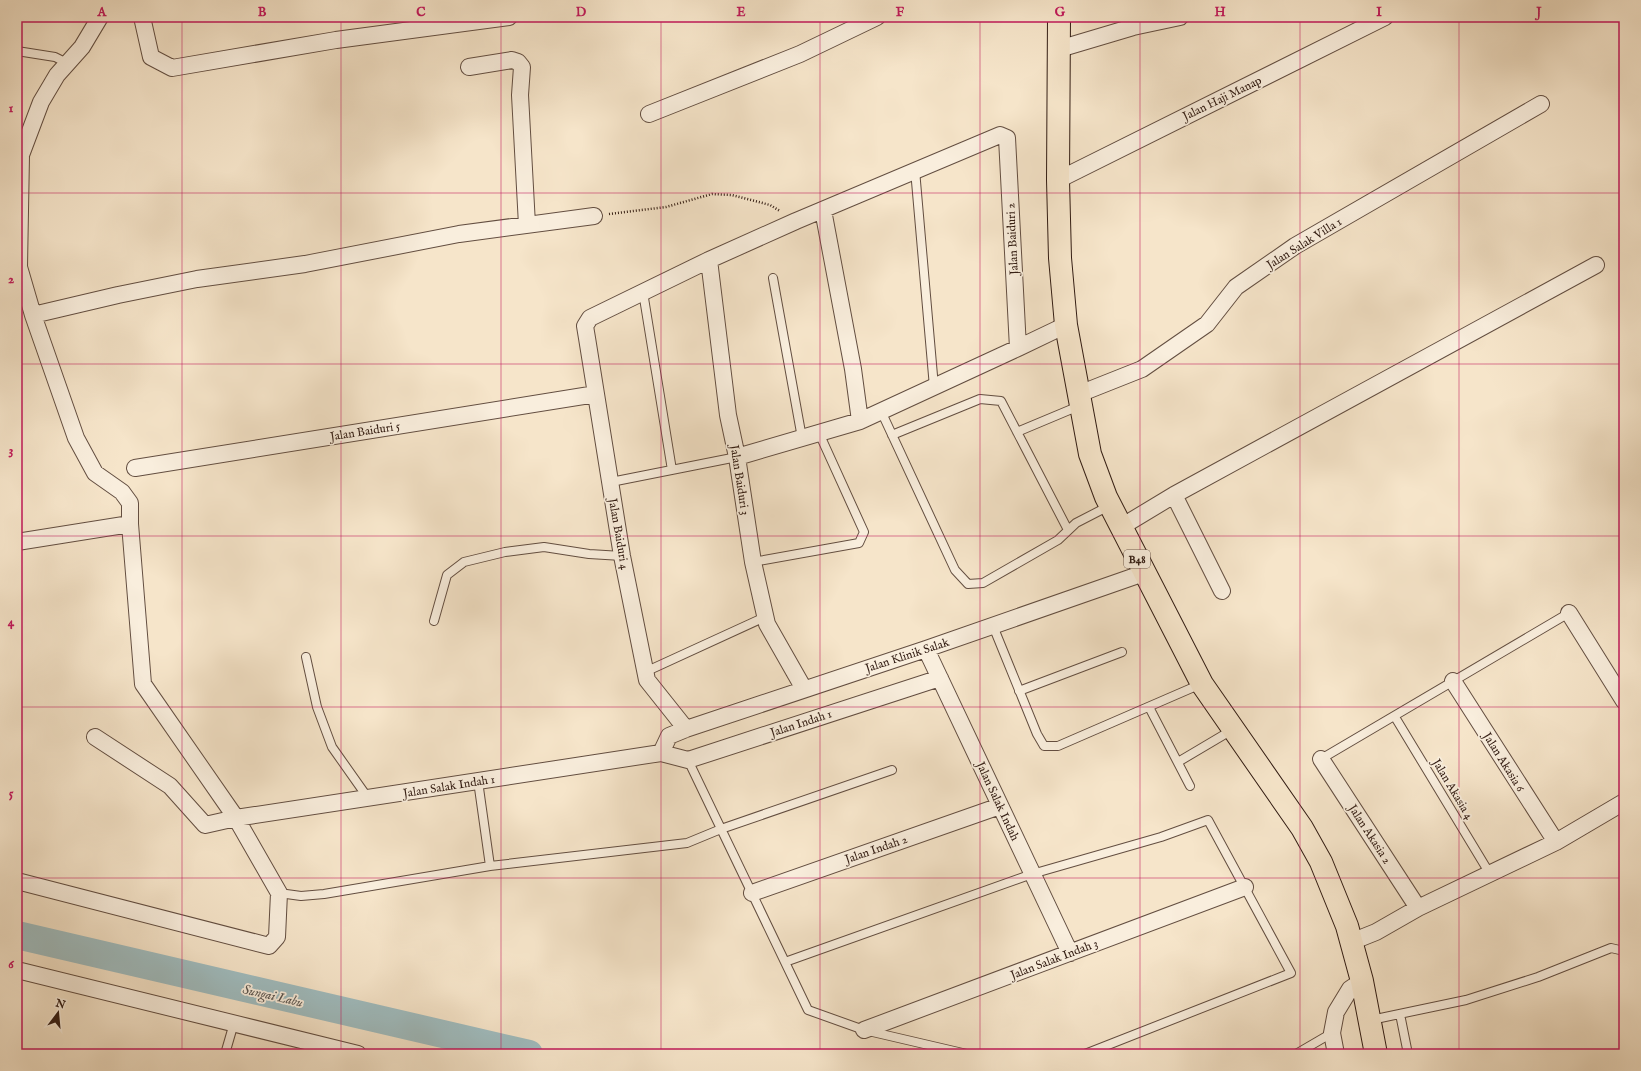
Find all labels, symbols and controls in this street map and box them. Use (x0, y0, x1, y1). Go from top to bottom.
text: A (97, 4, 108, 21)
text: B (258, 4, 267, 21)
text: C (416, 4, 426, 21)
text: D (576, 4, 587, 21)
text: E (736, 4, 746, 21)
text: F (896, 4, 905, 21)
text: G (1055, 4, 1066, 21)
text: H (1214, 4, 1226, 21)
text: I (1376, 4, 1382, 21)
text: J (1534, 4, 1542, 21)
street label: Jalan Haji Manap (1178, 73, 1265, 126)
text: 1 (9, 100, 14, 117)
street label: Jalan Baiduri 2 (1003, 202, 1023, 277)
street label: Jalan Salak Villa 1 (1262, 214, 1345, 274)
text: 2 (8, 271, 14, 288)
street label: Jalan Baiduri 5 (327, 418, 402, 446)
text: 3 (9, 442, 14, 459)
street label: Jalan Baiduri 3 (725, 442, 752, 516)
street label: Jalan Baiduri 4 (604, 495, 632, 571)
road number: B48 (1124, 550, 1150, 568)
text: 4 (8, 614, 15, 631)
street label: Jalan Klinik Salak (861, 635, 952, 678)
street label: Jalan Indah 1 (767, 706, 834, 742)
street label: Jalan Akasia 6 (1477, 728, 1528, 796)
street label: Jalan Akasia 4 (1427, 754, 1477, 823)
street label: Jalan Salak Indah (971, 757, 1023, 844)
street label: Jalan Salak Indah 1 (400, 772, 496, 802)
text: 5 (9, 785, 14, 802)
street label: Jalan Akasia 2 (1343, 800, 1395, 868)
street label: Jalan Indah 2 (841, 832, 910, 869)
street label: Jalan Salak Indah 3 (1006, 936, 1101, 985)
text: 6 (8, 956, 14, 973)
water label: Sungai Labu (241, 981, 304, 1013)
north arrow (38, 993, 78, 1033)
text: N (53, 996, 67, 1013)

